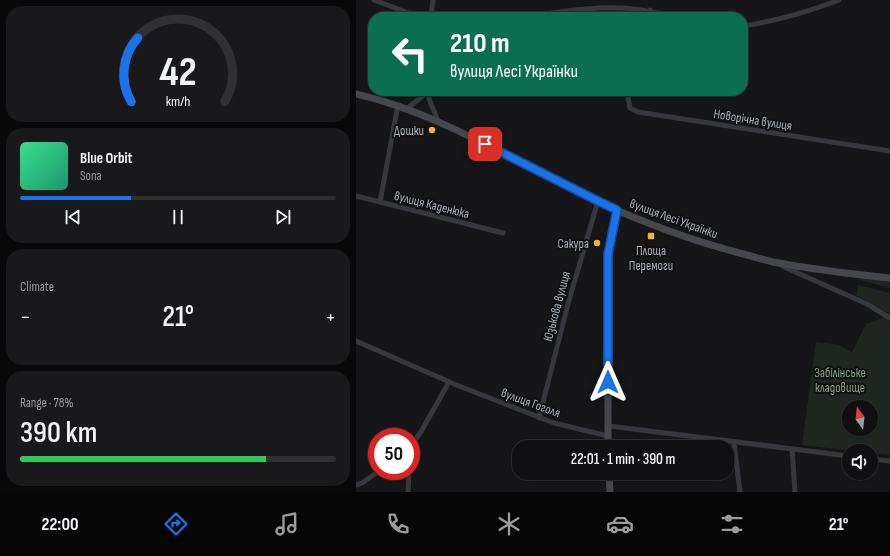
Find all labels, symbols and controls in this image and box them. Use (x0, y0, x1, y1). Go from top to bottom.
text: 210 m (450, 27, 510, 60)
icon: left (384, 28, 436, 80)
text: 42 (159, 48, 197, 97)
text: вулиця Лесі Українки (450, 61, 578, 82)
text: km/h (166, 92, 190, 109)
street label: Новорічна вулиця (712, 106, 793, 134)
place label: Дошки (394, 123, 424, 139)
marker: Дошки (427, 125, 437, 135)
pin (468, 127, 502, 161)
icon: arrive (474, 133, 496, 155)
text: Blue Orbit (80, 149, 132, 168)
text: Sona (80, 168, 102, 184)
street label: вулиця Каденюка (392, 188, 471, 222)
street label: вулиця Лесі Українки (627, 196, 720, 242)
icon: previous (62, 206, 84, 228)
icon: pause (167, 206, 189, 228)
icon: next (272, 206, 294, 228)
marker: Площа Перемоги (646, 231, 656, 241)
place label: Сакура (558, 236, 589, 252)
marker: Сакура (592, 238, 602, 248)
place label: Площа Перемоги (629, 243, 673, 274)
street label: Юзькова вулиця (540, 269, 574, 343)
text: Climate (20, 279, 54, 295)
text: 21° (162, 299, 194, 335)
text: − (20, 304, 31, 331)
text: + (325, 304, 336, 331)
position arrow (587, 361, 629, 403)
park label: Забілінське кладовище (814, 365, 866, 396)
street label: вулиця Гоголя (499, 385, 563, 421)
text: Range · 78% (20, 395, 74, 411)
north arrow (842, 400, 878, 436)
map controls (842, 400, 878, 480)
text: 390 km (20, 415, 97, 451)
speed limit sign: 50 (368, 428, 420, 480)
button: sound (842, 444, 878, 480)
text: 22:01 · 1 min · 390 m (571, 450, 675, 469)
icon: directions (162, 510, 190, 538)
icon: music (273, 510, 301, 538)
icon: phone (384, 510, 412, 538)
icon: climate (495, 510, 523, 538)
icon: car (606, 510, 634, 538)
icon: filters (718, 510, 746, 538)
text: 22:00 (42, 514, 79, 535)
text: 21° (829, 514, 848, 535)

